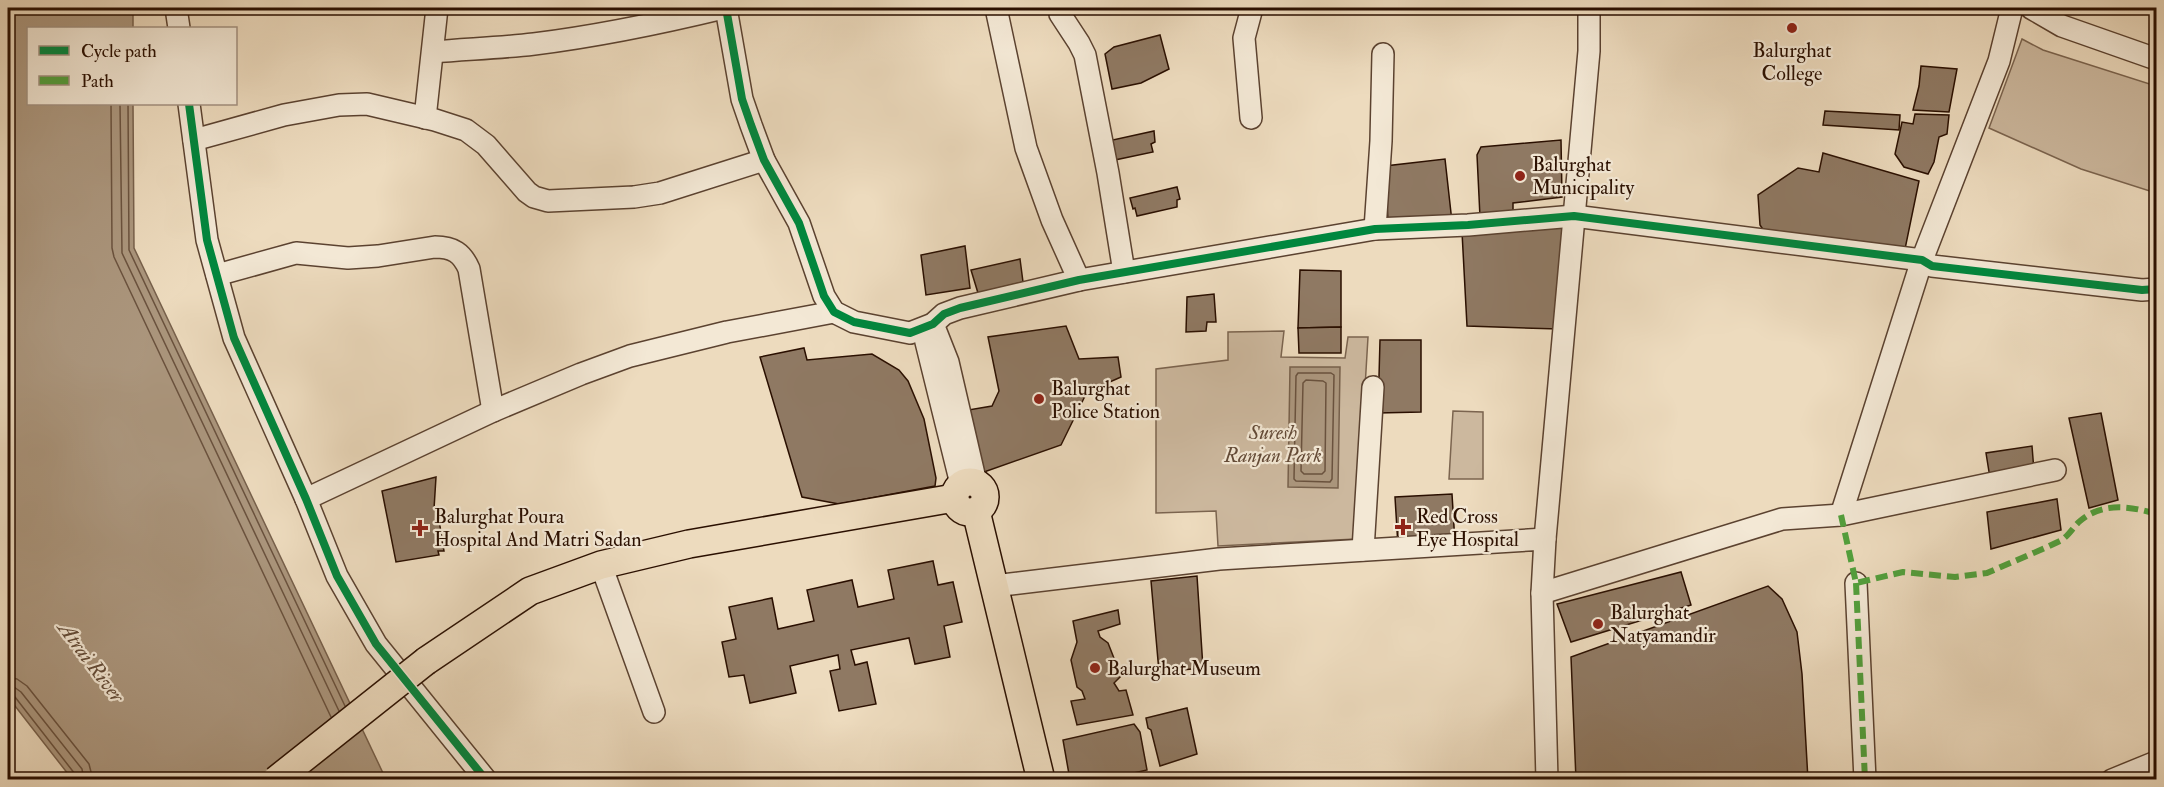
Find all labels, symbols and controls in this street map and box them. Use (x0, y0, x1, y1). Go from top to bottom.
marker: Balurghat College (1785, 21, 1799, 35)
legend (27, 27, 237, 105)
place label: Balurghat College (1752, 38, 1832, 86)
text: Cycle path (81, 40, 157, 63)
text: Path (81, 70, 114, 93)
place label: Balurghat Municipality (1532, 152, 1635, 201)
marker: Balurghat Municipality (1513, 169, 1527, 183)
place label: Balurghat Police Station (1051, 376, 1160, 424)
marker: Balurghat Police Station (1032, 392, 1046, 406)
park label: Suresh Ranjan Park (1223, 420, 1322, 468)
place label: Balurghat Poura Hospital And Matri Sadan (434, 504, 642, 553)
place label: Red Cross Eye Hospital (1416, 504, 1519, 553)
marker: Red Cross Eye Hospital (1394, 518, 1412, 536)
marker: Balurghat Poura Hospital And Matri Sadan (411, 519, 429, 537)
place label: Balurghat Natyamandir (1610, 600, 1716, 648)
water label: Atrai River (50, 614, 131, 709)
marker: Balurghat Natyamandir (1591, 617, 1605, 631)
place label: Balurghat Museum (1107, 656, 1261, 681)
marker: Balurghat Museum (1088, 661, 1102, 675)

